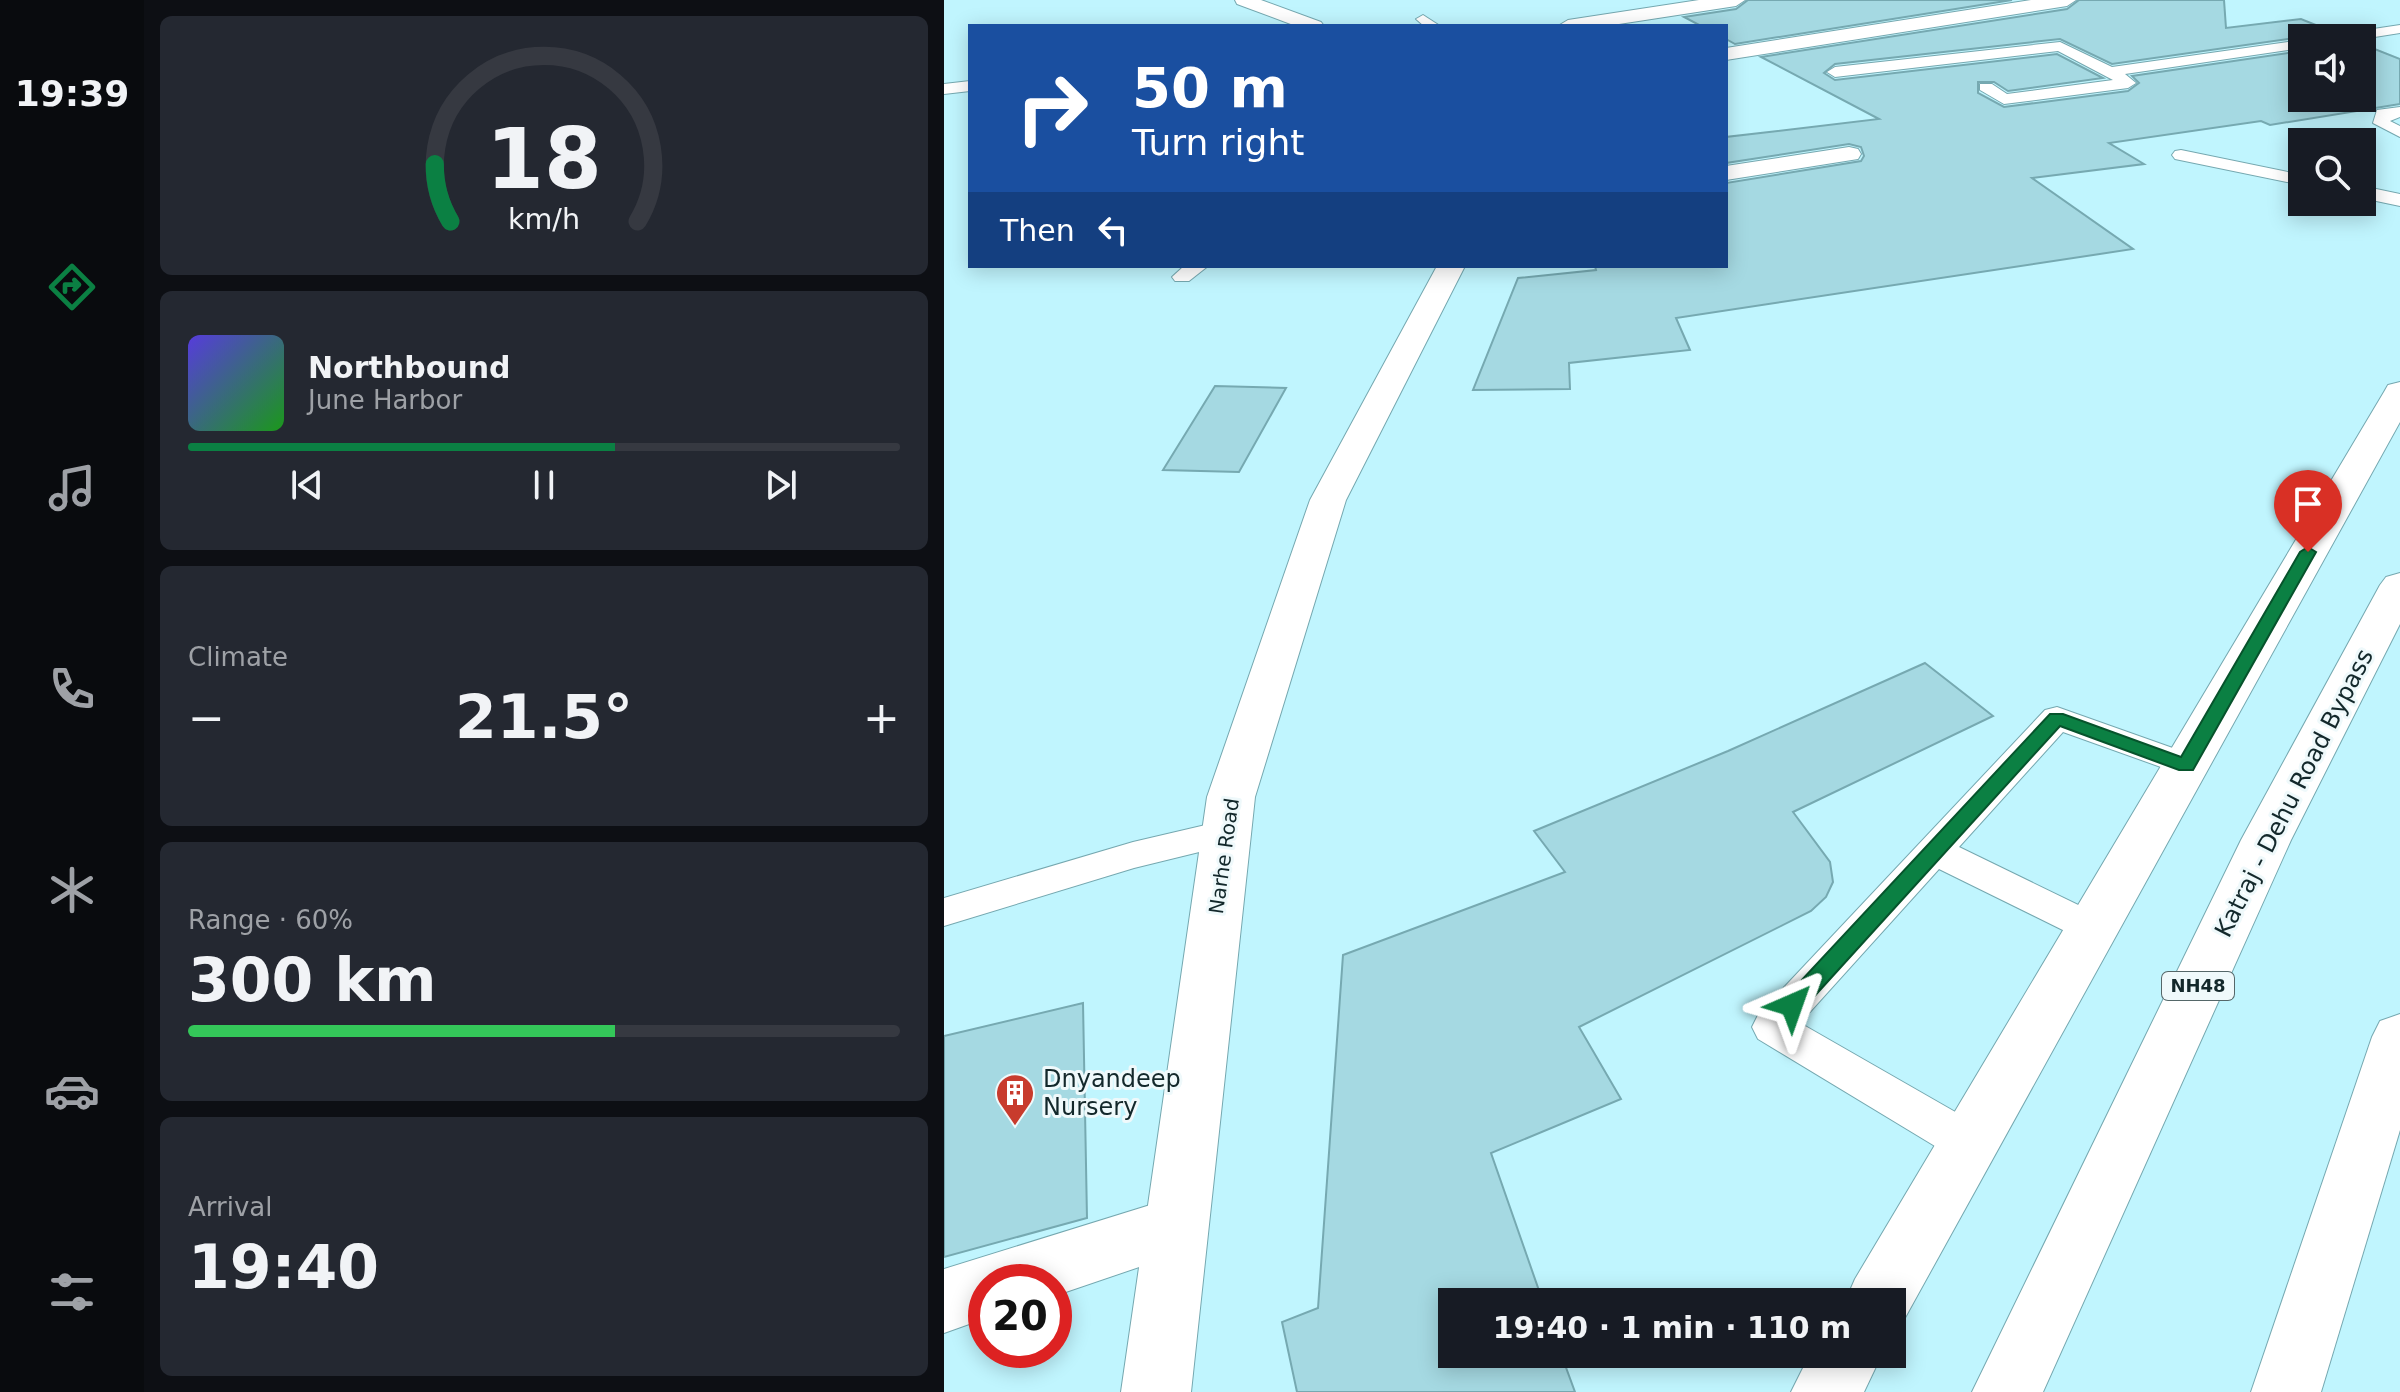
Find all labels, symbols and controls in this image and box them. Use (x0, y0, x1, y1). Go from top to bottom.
map controls (2288, 24, 2376, 216)
button: sound (2288, 24, 2376, 112)
text: 50 m (1132, 55, 1288, 120)
icon: right (1000, 56, 1104, 160)
text: 19:39 (15, 73, 129, 114)
text: 18 (486, 110, 602, 207)
text: Turn right (1132, 122, 1304, 163)
button: search (2288, 128, 2376, 216)
text: km/h (508, 202, 580, 236)
icon: left (1091, 208, 1135, 252)
text: Then (1000, 213, 1075, 248)
icon: directions (44, 259, 100, 315)
text: Northbound (308, 350, 511, 385)
text: June Harbor (308, 385, 462, 415)
icon: music (44, 460, 100, 516)
icon: previous (285, 463, 329, 507)
icon: pause (522, 463, 566, 507)
icon: next (759, 463, 803, 507)
pin (2274, 470, 2342, 552)
icon: arrive (2286, 482, 2330, 526)
text: Climate (188, 642, 288, 672)
street label: Katraj - Dehu Road Bypass (2209, 644, 2379, 942)
icon: phone (44, 661, 100, 717)
text: 21.5° (455, 682, 633, 752)
text: − (188, 692, 225, 743)
text: + (863, 692, 900, 743)
street label: Narhe Road (1204, 797, 1244, 915)
icon: climate (44, 862, 100, 918)
text: Range · 60% (188, 905, 353, 935)
text: 300 km (188, 945, 437, 1015)
position arrow (1750, 963, 1834, 1047)
road number: NH48 (2162, 972, 2234, 1000)
icon: car (44, 1063, 100, 1119)
place label: Dnyandeep Nursery (1043, 1065, 1181, 1121)
building icon: Dnyandeep Nursery (994, 1072, 1036, 1127)
text: Arrival (188, 1192, 272, 1222)
text: 19:40 (188, 1232, 379, 1302)
icon: filters (44, 1264, 100, 1320)
speed limit sign: 20 (968, 1264, 1072, 1368)
text: 19:40 · 1 min · 110 m (1493, 1310, 1851, 1345)

